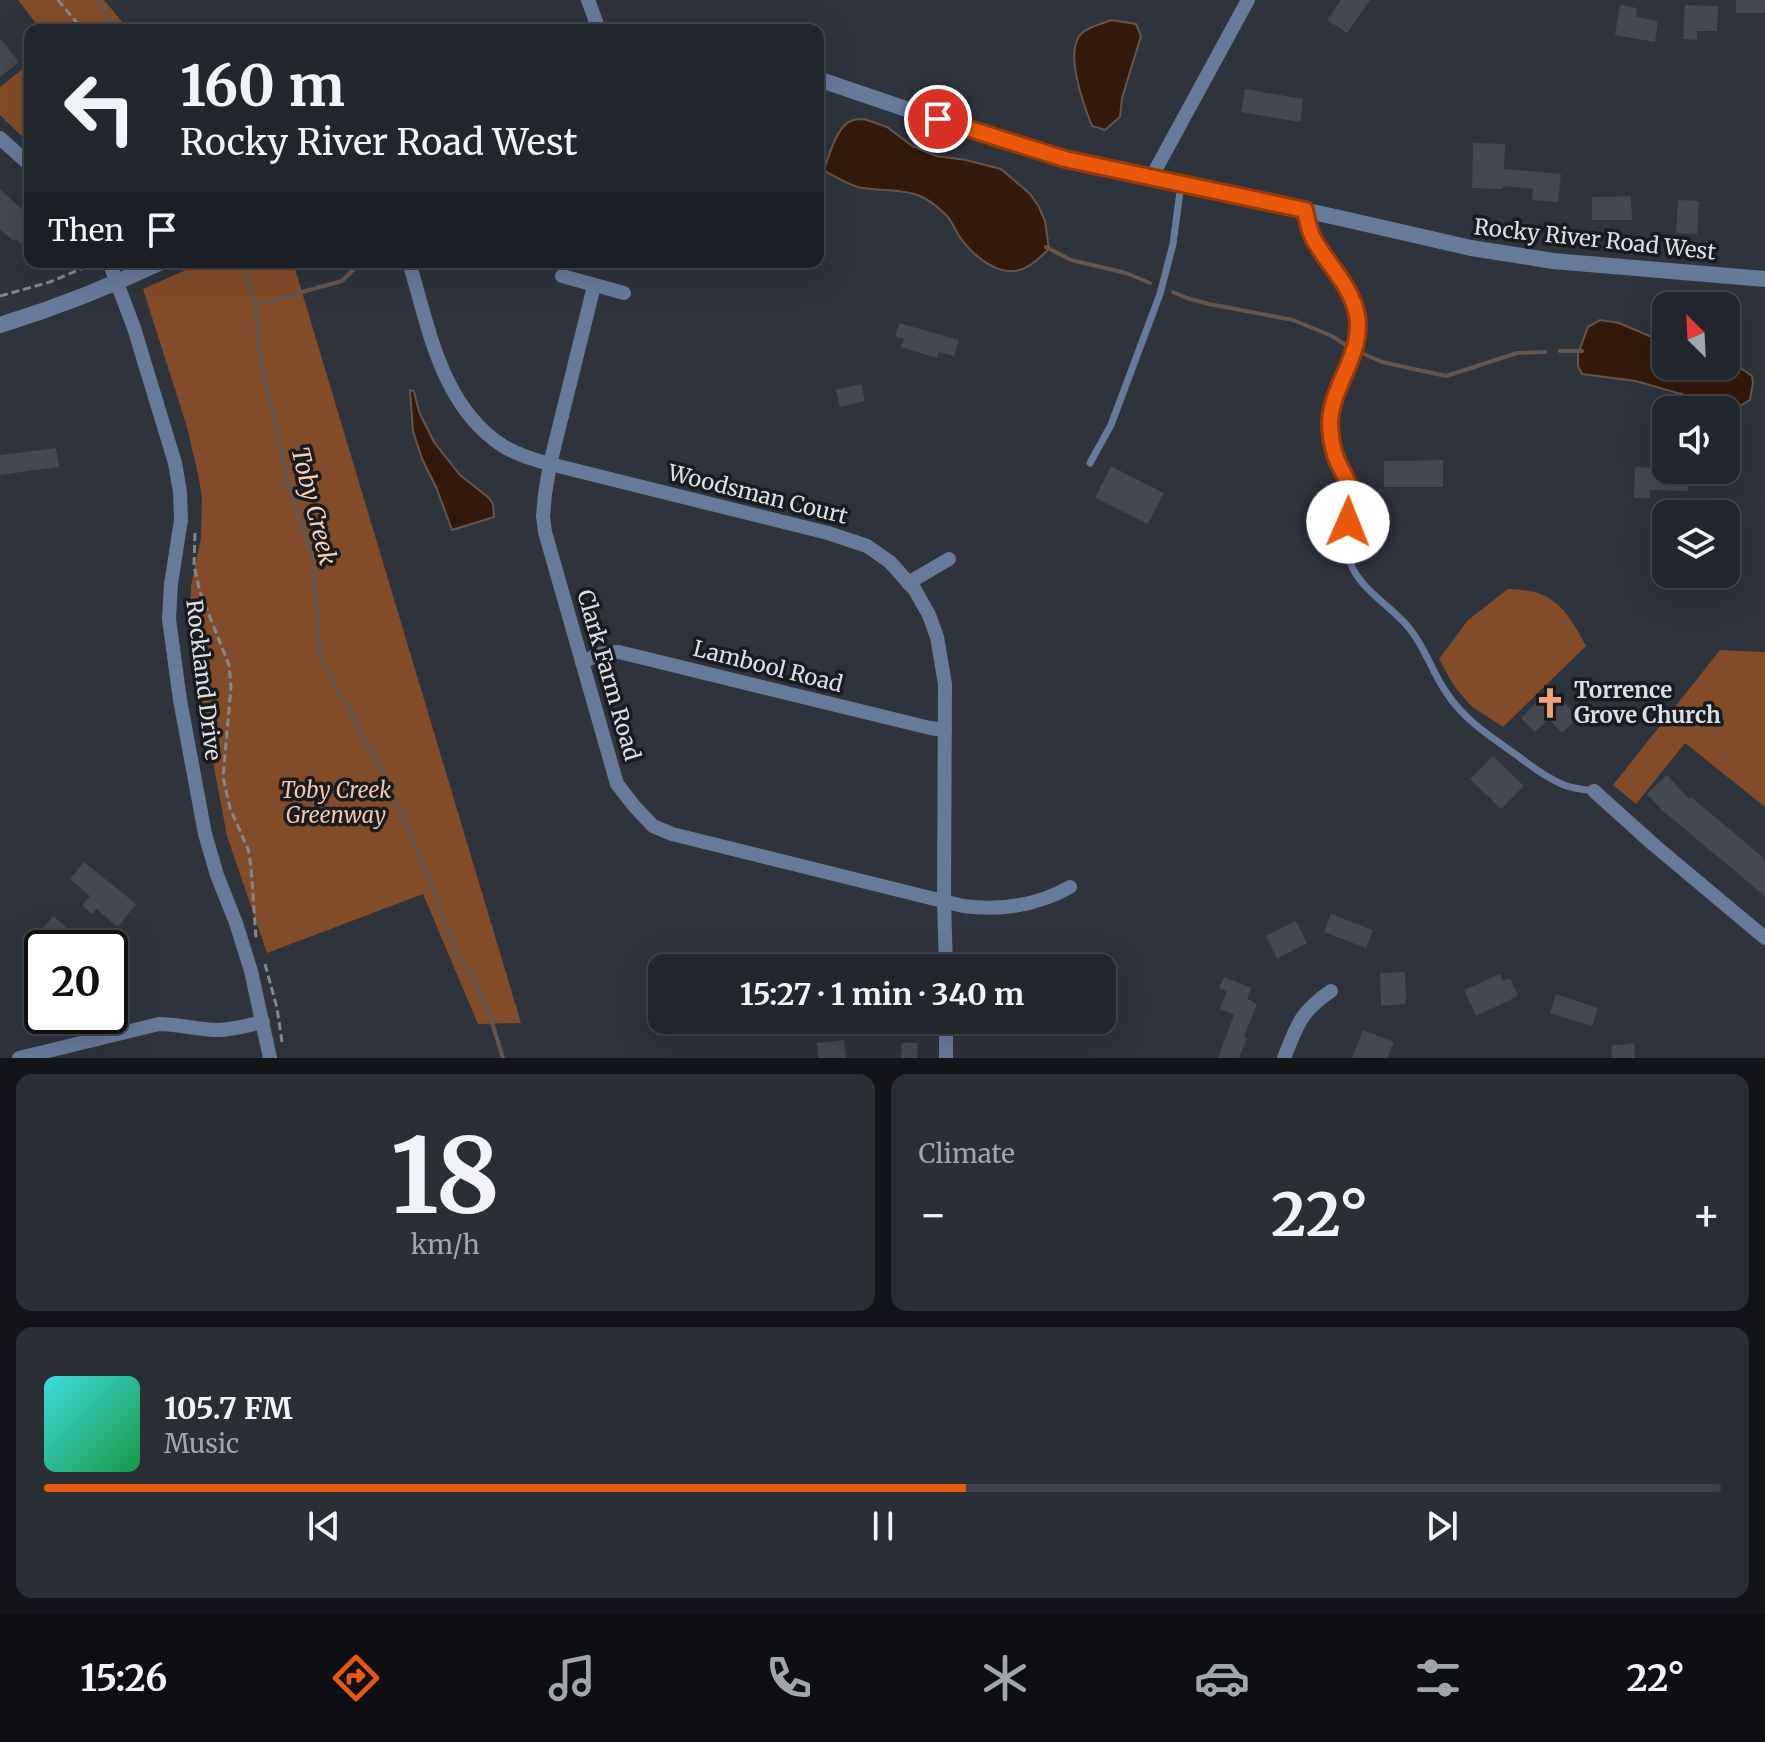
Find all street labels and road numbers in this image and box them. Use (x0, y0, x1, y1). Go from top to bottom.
street label: Rocky River Road West (1473, 212, 1718, 266)
street label: Woodsman Court (664, 458, 851, 530)
street label: Clark Farm Road (571, 586, 647, 764)
street label: Rockland Drive (180, 598, 228, 762)
street label: Lambool Road (690, 634, 846, 698)

